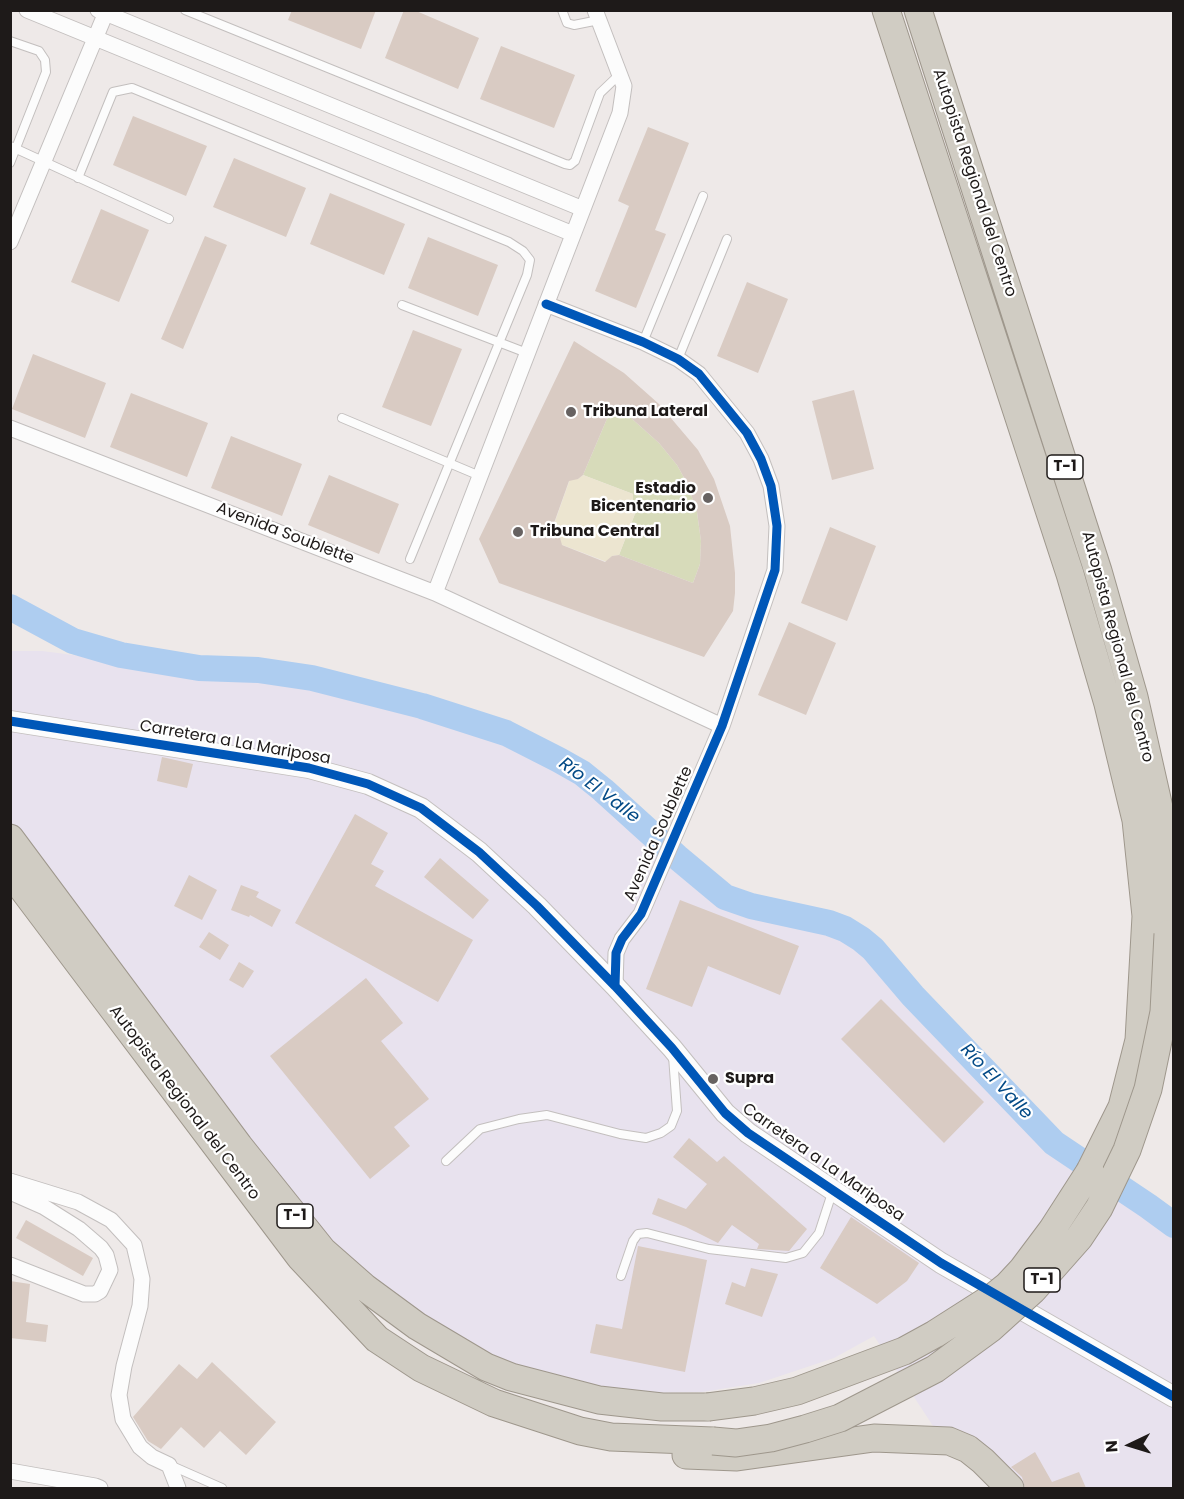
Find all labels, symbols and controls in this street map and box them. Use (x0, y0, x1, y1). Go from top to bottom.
street label: Autopista Regional del Centro (928, 67, 1020, 299)
place label: Tribuna Lateral (583, 402, 708, 422)
marker: Tribuna Lateral (564, 405, 578, 419)
road number: T-1 (1047, 455, 1083, 479)
place label: Estadio Bicentenario (591, 479, 696, 517)
marker: Estadio Bicentenario (701, 491, 715, 505)
street label: Avenida Soublette (213, 499, 357, 569)
place label: Tribuna Central (530, 522, 659, 542)
marker: Tribuna Central (511, 525, 525, 539)
street label: Autopista Regional del Centro (1077, 529, 1157, 765)
street label: Carretera a La Mariposa (138, 717, 332, 769)
water label: Río El Valle (554, 754, 644, 828)
street label: Avenida Soublette (621, 763, 697, 905)
street label: Autopista Regional del Centro (105, 1002, 263, 1204)
water label: Río El Valle (955, 1040, 1037, 1124)
place label: Supra (725, 1069, 774, 1089)
marker: Supra (706, 1072, 720, 1086)
street label: Carretera a La Mariposa (738, 1100, 908, 1226)
road number: T-1 (277, 1204, 313, 1228)
road number: T-1 (1024, 1268, 1060, 1292)
north arrow (1100, 1415, 1160, 1475)
text: N (1100, 1439, 1123, 1453)

